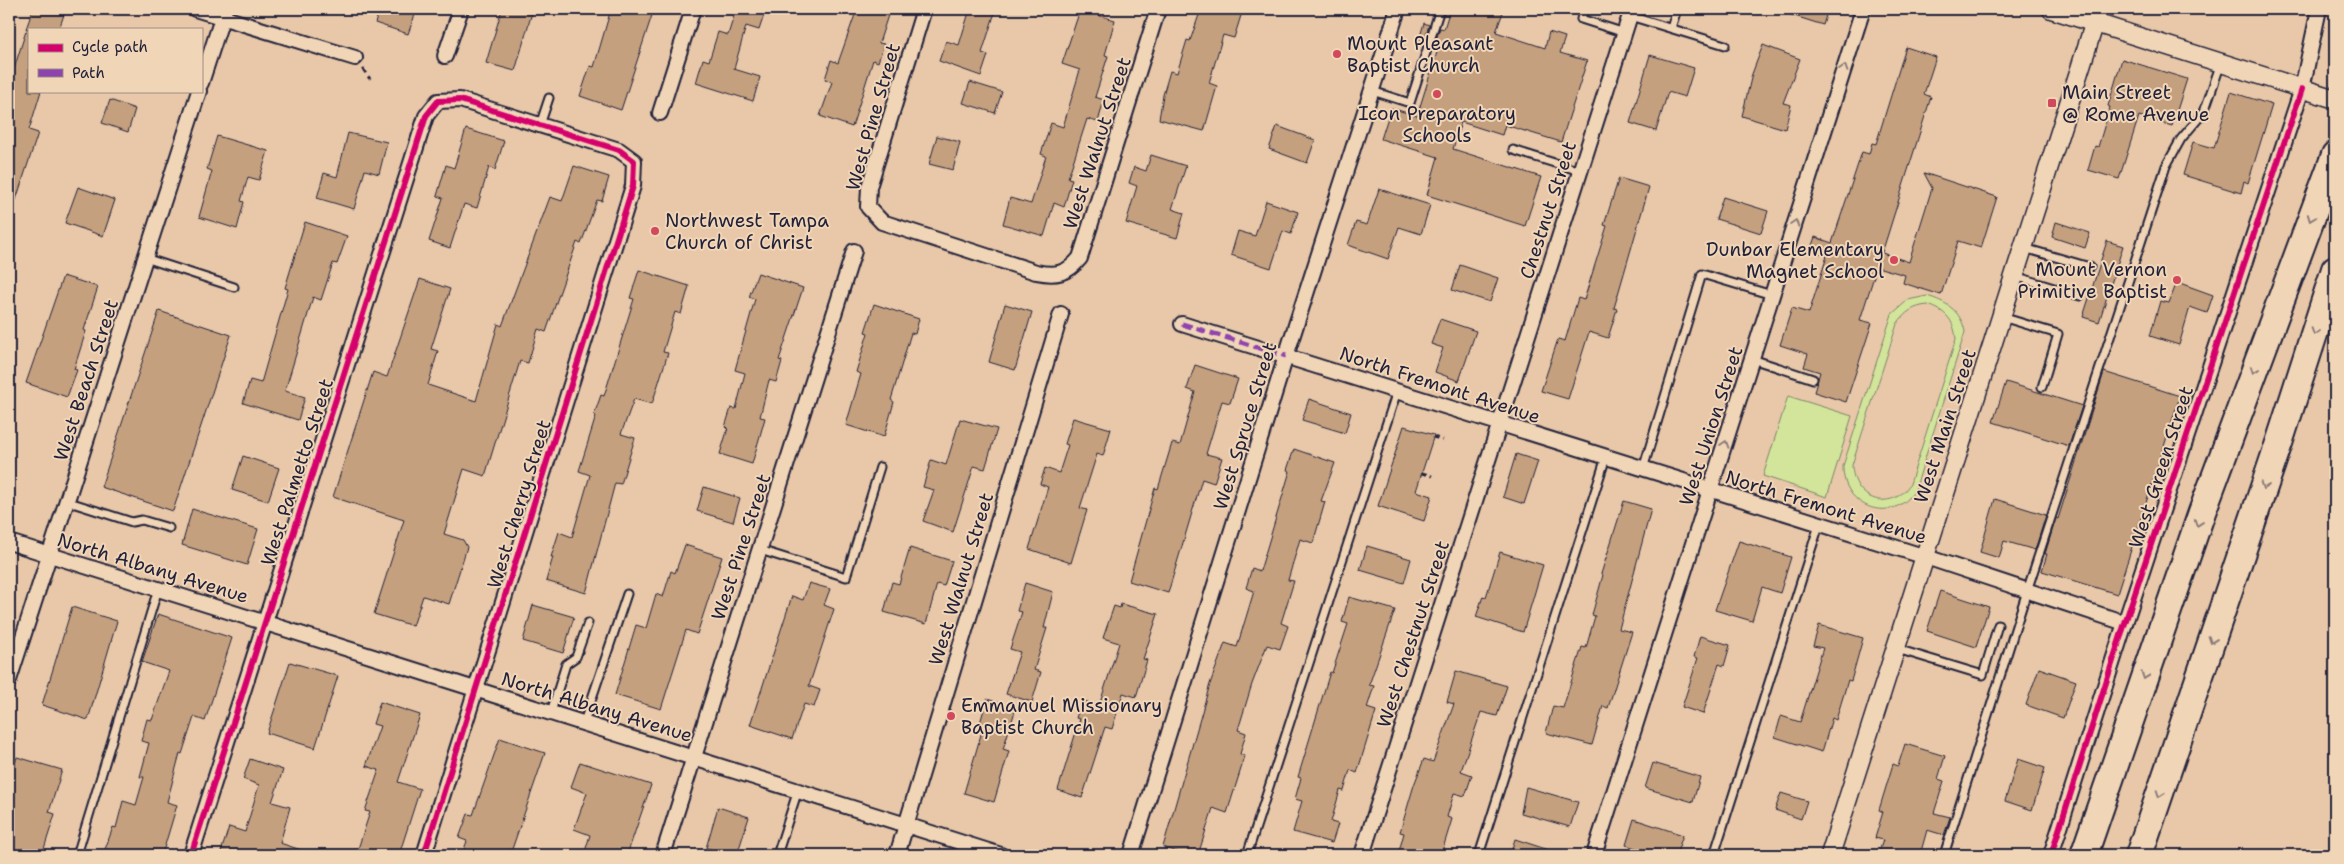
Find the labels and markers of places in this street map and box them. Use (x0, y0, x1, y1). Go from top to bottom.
place label: Mount Pleasant Baptist Church (1347, 31, 1494, 78)
marker: Mount Pleasant Baptist Church (1331, 48, 1343, 60)
place label: Main Street @ Rome Avenue (2062, 80, 2209, 127)
marker: Icon Preparatory Schools (1431, 88, 1443, 100)
marker: Main Street @ Rome Avenue (2046, 97, 2058, 109)
place label: Icon Preparatory Schools (1358, 101, 1516, 148)
place label: Northwest Tampa Church of Christ (665, 208, 829, 255)
marker: Northwest Tampa Church of Christ (649, 225, 661, 237)
place label: Dunbar Elementary Magnet School (1706, 237, 1884, 284)
marker: Dunbar Elementary Magnet School (1888, 254, 1900, 266)
place label: Mount Vernon Primitive Baptist (2017, 257, 2167, 304)
marker: Mount Vernon Primitive Baptist (2171, 274, 2183, 286)
place label: Emmanuel Missionary Baptist Church (961, 693, 1162, 740)
marker: Emmanuel Missionary Baptist Church (945, 710, 957, 722)

